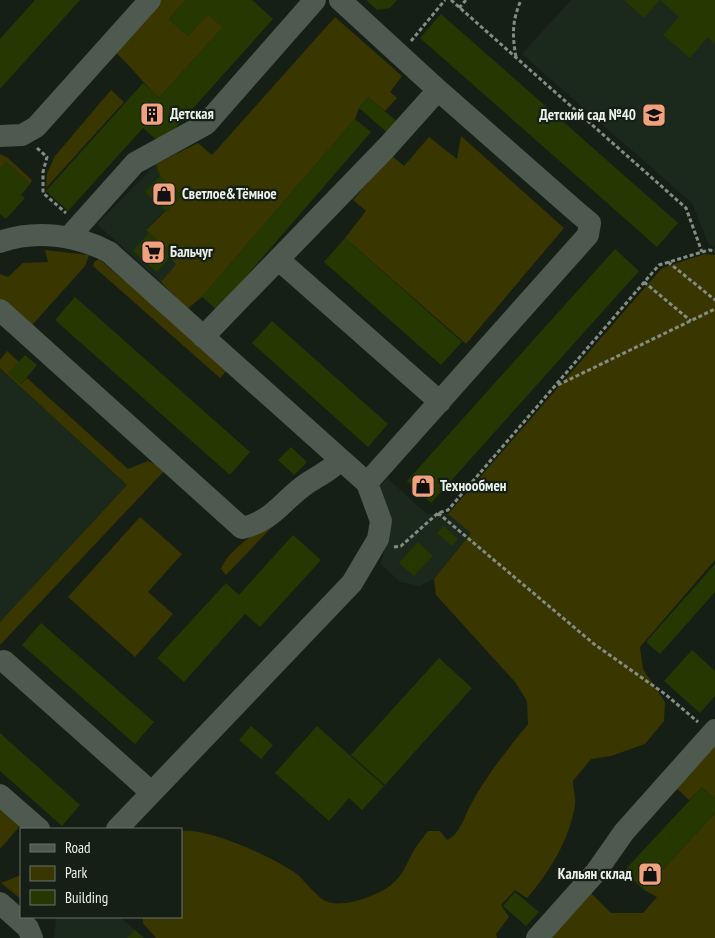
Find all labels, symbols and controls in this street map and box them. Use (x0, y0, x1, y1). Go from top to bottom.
building icon: Детская (139, 101, 165, 127)
school or university icon: Детский сад №40 (641, 102, 667, 128)
place label: Детская (170, 104, 214, 123)
place label: Детский сад №40 (539, 105, 636, 124)
shop icon: Светлое&Тёмное (151, 181, 177, 207)
place label: Светлое&Тёмное (182, 184, 277, 203)
supermarket icon: Бальчуг (140, 239, 166, 265)
place label: Бальчуг (170, 242, 213, 261)
shop icon: Технообмен (410, 473, 436, 499)
place label: Технообмен (440, 476, 507, 495)
legend (20, 828, 182, 918)
text: Road (65, 838, 91, 857)
shop icon: Кальян склад (637, 861, 663, 887)
text: Park (65, 863, 87, 882)
place label: Кальян склад (558, 864, 632, 883)
text: Building (65, 888, 108, 907)

